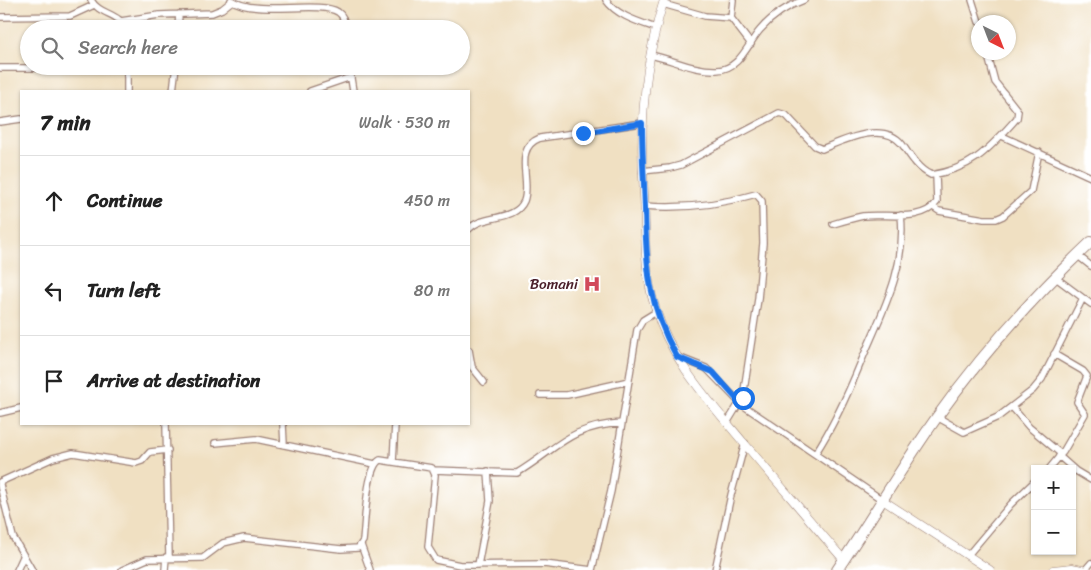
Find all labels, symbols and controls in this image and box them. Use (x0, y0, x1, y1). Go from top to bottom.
north arrow (971, 15, 1016, 60)
search box (20, 20, 470, 75)
text: Search here (78, 31, 178, 64)
icon: search (38, 34, 66, 62)
text: 7 min (40, 104, 91, 142)
text: Walk · 530 m (359, 108, 450, 137)
route end (572, 122, 595, 145)
text: Continue (87, 184, 163, 217)
text: 450 m (404, 186, 450, 215)
icon: ahead (40, 187, 68, 215)
place label: Bomani (530, 271, 579, 297)
text: Turn left (87, 274, 160, 307)
hospital icon: Bomani (582, 274, 602, 294)
text: 80 m (414, 276, 450, 305)
icon: left (40, 277, 68, 305)
text: Arrive at destination (87, 364, 260, 397)
icon: arrive (40, 367, 68, 395)
route start (732, 387, 755, 410)
map controls (1031, 465, 1076, 555)
button: + (1031, 465, 1076, 510)
button: − (1031, 510, 1076, 555)

